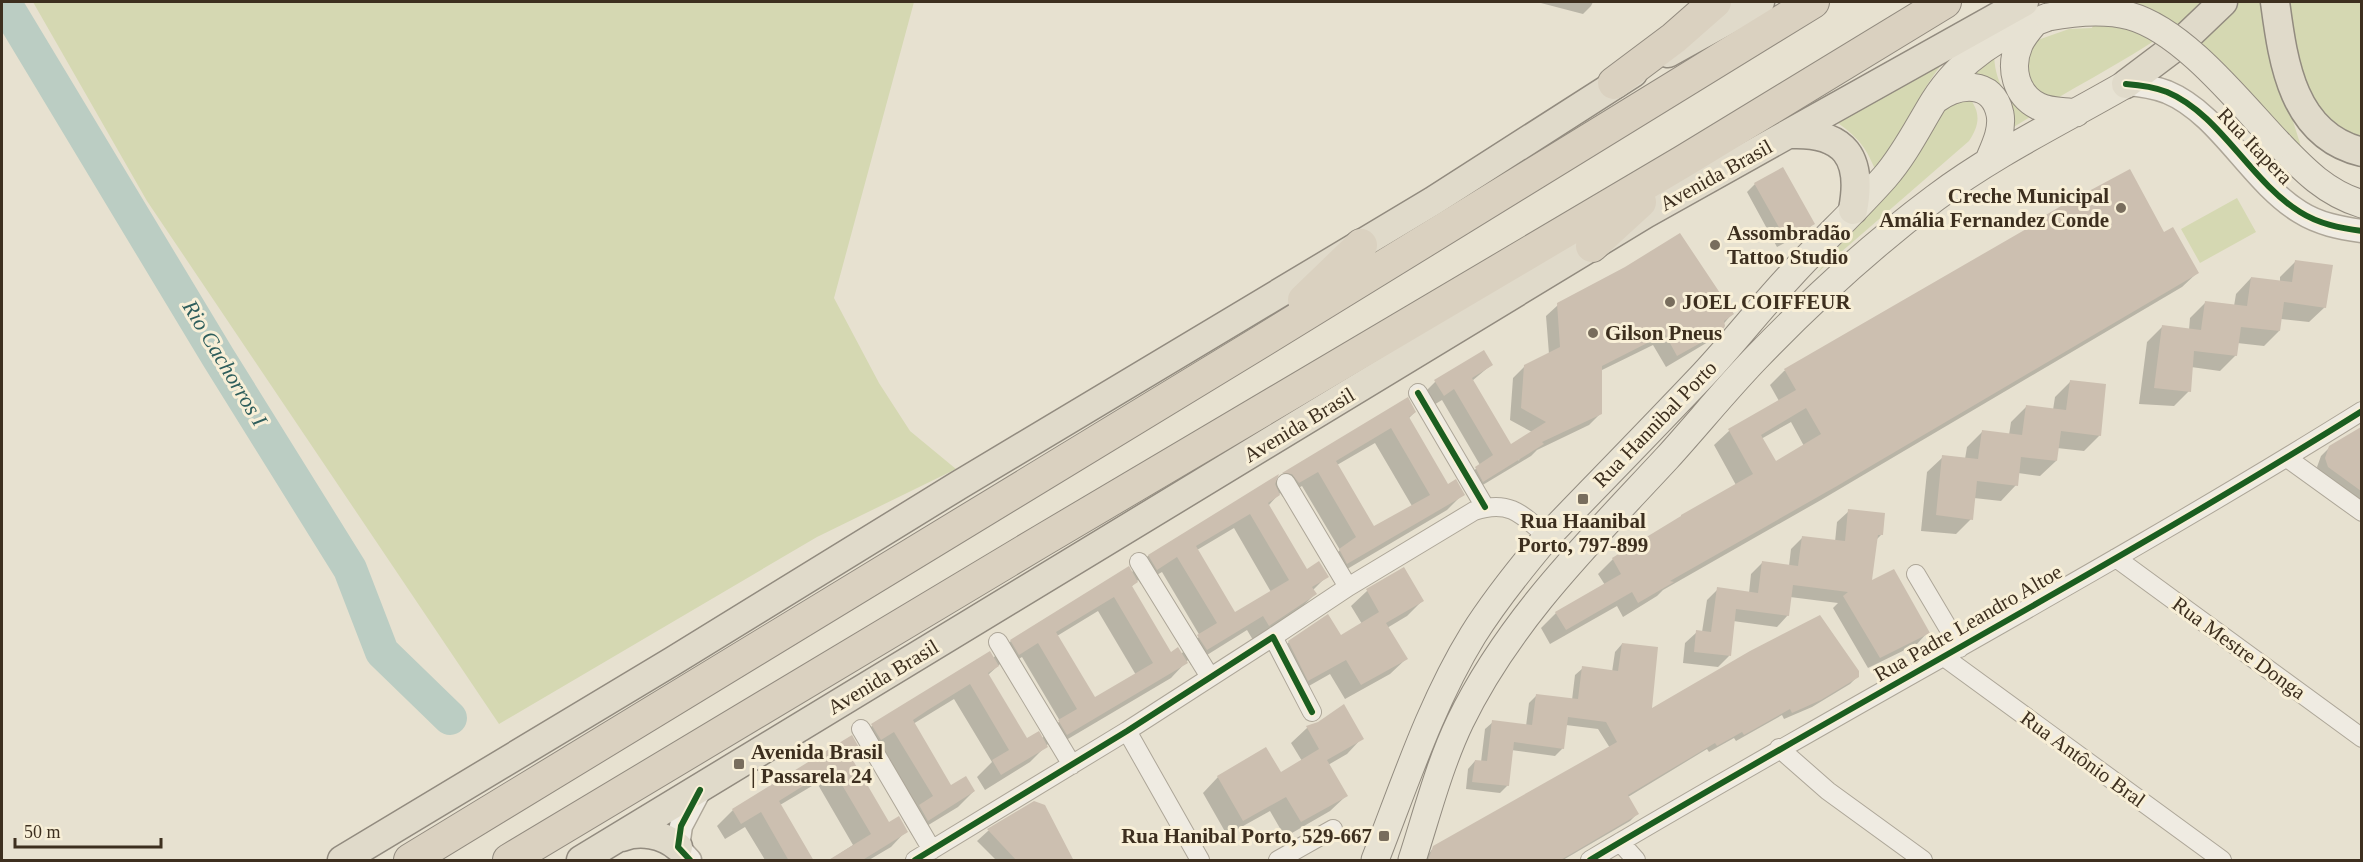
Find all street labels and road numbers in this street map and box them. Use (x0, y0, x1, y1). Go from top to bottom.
street label: Rua Itapera (2213, 103, 2298, 190)
street label: Avenida Brasil (1656, 134, 1777, 216)
street label: Rua Hannibal Porto (1588, 356, 1722, 492)
street label: Avenida Brasil (1239, 382, 1359, 467)
street label: Rua Padre Leandro Altoe (1870, 559, 2066, 687)
street label: Rua Mestre Donga (2168, 592, 2311, 705)
street label: Avenida Brasil (823, 634, 943, 719)
street label: Rua Antônio Bral (2016, 706, 2150, 812)

